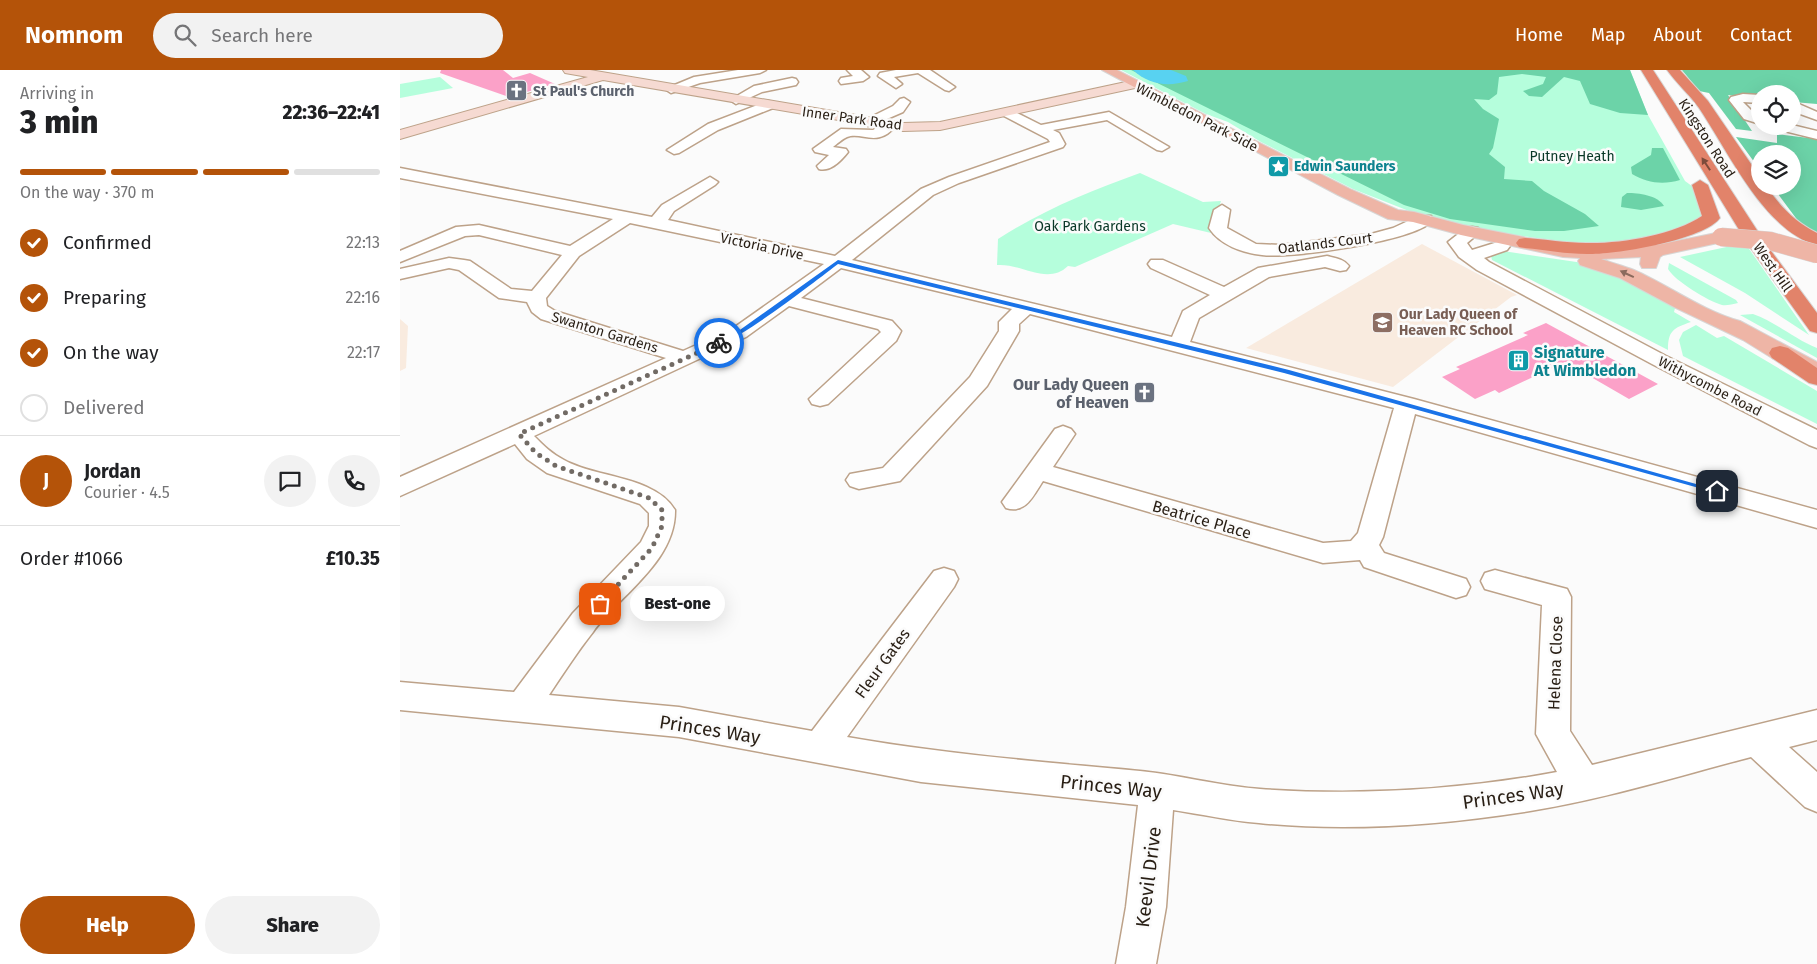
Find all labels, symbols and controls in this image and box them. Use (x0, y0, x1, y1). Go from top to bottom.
search box (153, 13, 503, 58)
text: Nomnom (25, 21, 123, 49)
icon: search (171, 21, 199, 49)
text: Search here (211, 24, 313, 47)
text: Home (1515, 24, 1563, 46)
text: Map (1591, 24, 1625, 46)
text: About (1653, 24, 1702, 46)
text: Contact (1730, 24, 1792, 46)
church icon: St Paul's Church (505, 79, 529, 103)
street label: Wimbledon Park Side (1133, 79, 1261, 156)
place label: St Paul's Church (533, 83, 634, 100)
text: Arriving in (20, 84, 94, 103)
map controls (1751, 85, 1801, 195)
button: locate (1751, 85, 1801, 135)
street label: Kingston Road (1675, 95, 1739, 181)
text: 22:36–22:41 (282, 101, 380, 124)
text: 3 min (20, 103, 98, 141)
street label: Inner Park Road (801, 103, 903, 134)
button: layers (1751, 145, 1801, 195)
park label: Putney Heath (1529, 148, 1615, 165)
place icon: Edwin Saunders (1266, 154, 1290, 178)
one-way arrow (1702, 157, 1711, 170)
place label: Edwin Saunders (1294, 158, 1396, 175)
text: On the way · 370 m (20, 183, 154, 202)
park label: Oak Park Gardens (1034, 218, 1146, 235)
icon: check (20, 229, 48, 257)
street label: Victoria Drive (719, 229, 805, 264)
street label: Oatlands Court (1277, 229, 1374, 258)
text: Confirmed (63, 231, 152, 254)
text: 22:13 (346, 233, 380, 252)
street label: West Hill (1750, 239, 1796, 295)
one-way arrow (1619, 270, 1634, 279)
icon: check (20, 284, 48, 312)
text: Preparing (63, 286, 146, 309)
text: 22:16 (346, 288, 380, 307)
place label: Our Lady Queen of Heaven RC School (1399, 306, 1519, 339)
street label: Swanton Gardens (550, 308, 661, 357)
school or university icon: Our Lady Queen of Heaven RC School (1371, 310, 1395, 334)
courier (694, 318, 744, 368)
icon: bike (705, 329, 733, 357)
icon: check (20, 339, 48, 367)
text: On the way (63, 341, 159, 364)
text: 22:17 (347, 343, 380, 362)
place label: Signature At Wimbledon (1533, 343, 1636, 380)
building icon: Signature At Wimbledon (1506, 349, 1530, 373)
street label: Withycombe Road (1655, 353, 1764, 420)
place label: Our Lady Queen of Heaven (1013, 375, 1129, 412)
church icon: Our Lady Queen of Heaven (1133, 381, 1157, 405)
text: Delivered (63, 396, 145, 419)
button: chat (264, 455, 316, 507)
button: phone (328, 455, 380, 507)
text: Jordan (84, 460, 141, 483)
text: J (43, 469, 49, 492)
pin (1696, 470, 1738, 512)
icon: home (1703, 477, 1731, 505)
text: Courier · 4.5 (84, 483, 170, 502)
street label: Beatrice Place (1150, 496, 1254, 543)
text: Order #1066 (20, 547, 123, 570)
text: £10.35 (326, 547, 380, 570)
pin (579, 583, 621, 625)
callout: Best-one (630, 586, 725, 622)
icon: bag (586, 590, 614, 618)
text: Best-one (644, 594, 711, 613)
street label: Helena Close (1544, 616, 1567, 710)
street label: Fleur Gates (851, 625, 914, 702)
street label: Princes Way (658, 710, 763, 749)
street label: Princes Way (1059, 770, 1164, 803)
street label: Princes Way (1461, 777, 1566, 814)
street label: Keevil Drive (1131, 825, 1166, 929)
button: Help (20, 896, 195, 954)
button: Share (205, 896, 380, 954)

